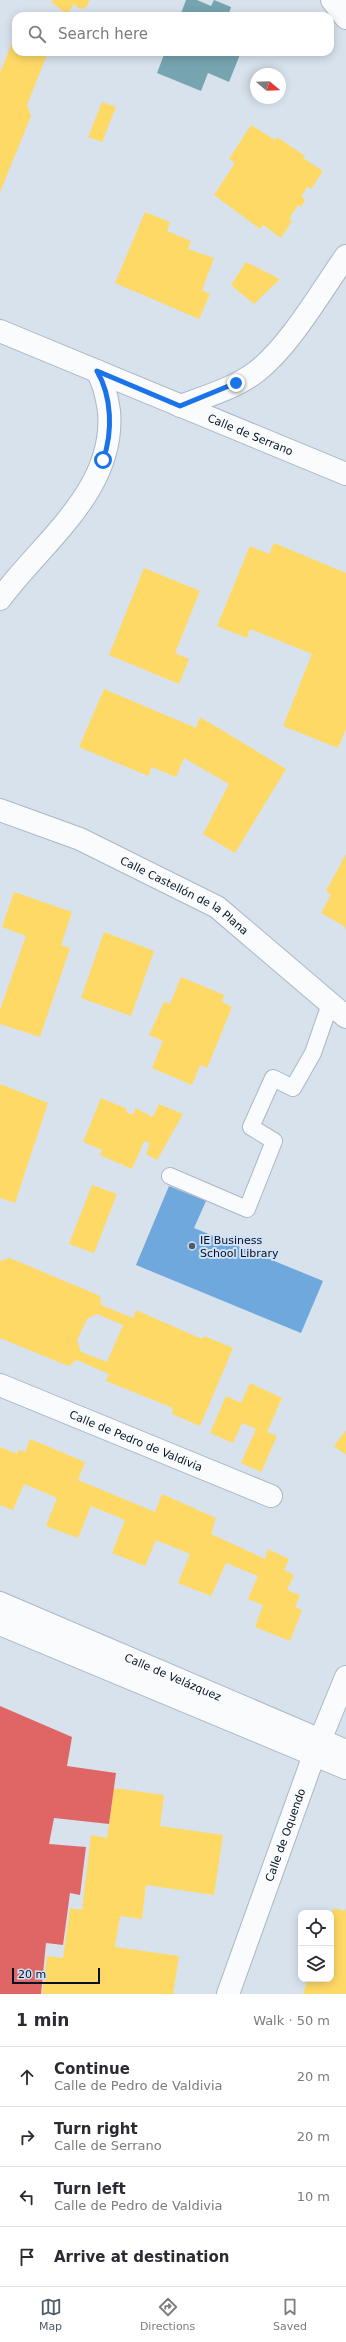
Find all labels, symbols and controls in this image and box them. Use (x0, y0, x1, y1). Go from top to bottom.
search box (12, 12, 334, 56)
icon: search (26, 23, 48, 45)
text: Search here (58, 25, 148, 43)
north arrow (250, 68, 286, 104)
route end (227, 374, 245, 392)
street label: Calle de Serrano (206, 412, 295, 459)
route start (94, 451, 112, 469)
street label: Calle Castellón de la Plana (118, 854, 251, 938)
place label: IE Business School Library (200, 1234, 279, 1260)
marker: IE Business School Library (187, 1241, 197, 1251)
street label: Calle de Pedro de Valdivia (67, 1408, 204, 1474)
street label: Calle de Velázquez (122, 1651, 223, 1704)
street label: Calle de Oquendo (263, 1786, 309, 1884)
map controls (298, 1910, 334, 1982)
button: locate (298, 1910, 334, 1946)
button: layers (298, 1946, 334, 1982)
scale bar (12, 1966, 100, 1985)
text: 20 m (18, 1968, 46, 1981)
text: 1 min (16, 2010, 69, 2030)
text: Walk · 50 m (253, 2013, 330, 2028)
text: Continue (54, 2060, 130, 2078)
icon: ahead (16, 2066, 38, 2088)
text: 20 m (297, 2069, 330, 2084)
text: Calle de Pedro de Valdivia (54, 2078, 223, 2093)
text: Turn right (54, 2120, 138, 2138)
icon: right (16, 2126, 38, 2148)
text: 20 m (297, 2129, 330, 2144)
text: Calle de Serrano (54, 2138, 162, 2153)
text: Turn left (54, 2180, 126, 2198)
icon: left (16, 2186, 38, 2208)
text: 10 m (297, 2189, 330, 2204)
text: Calle de Pedro de Valdivia (54, 2198, 223, 2213)
icon: arrive (16, 2246, 38, 2268)
text: Arrive at destination (54, 2248, 229, 2266)
tab: Map (39, 2296, 62, 2333)
tab: Directions (140, 2296, 195, 2333)
tab: Saved (273, 2296, 307, 2333)

